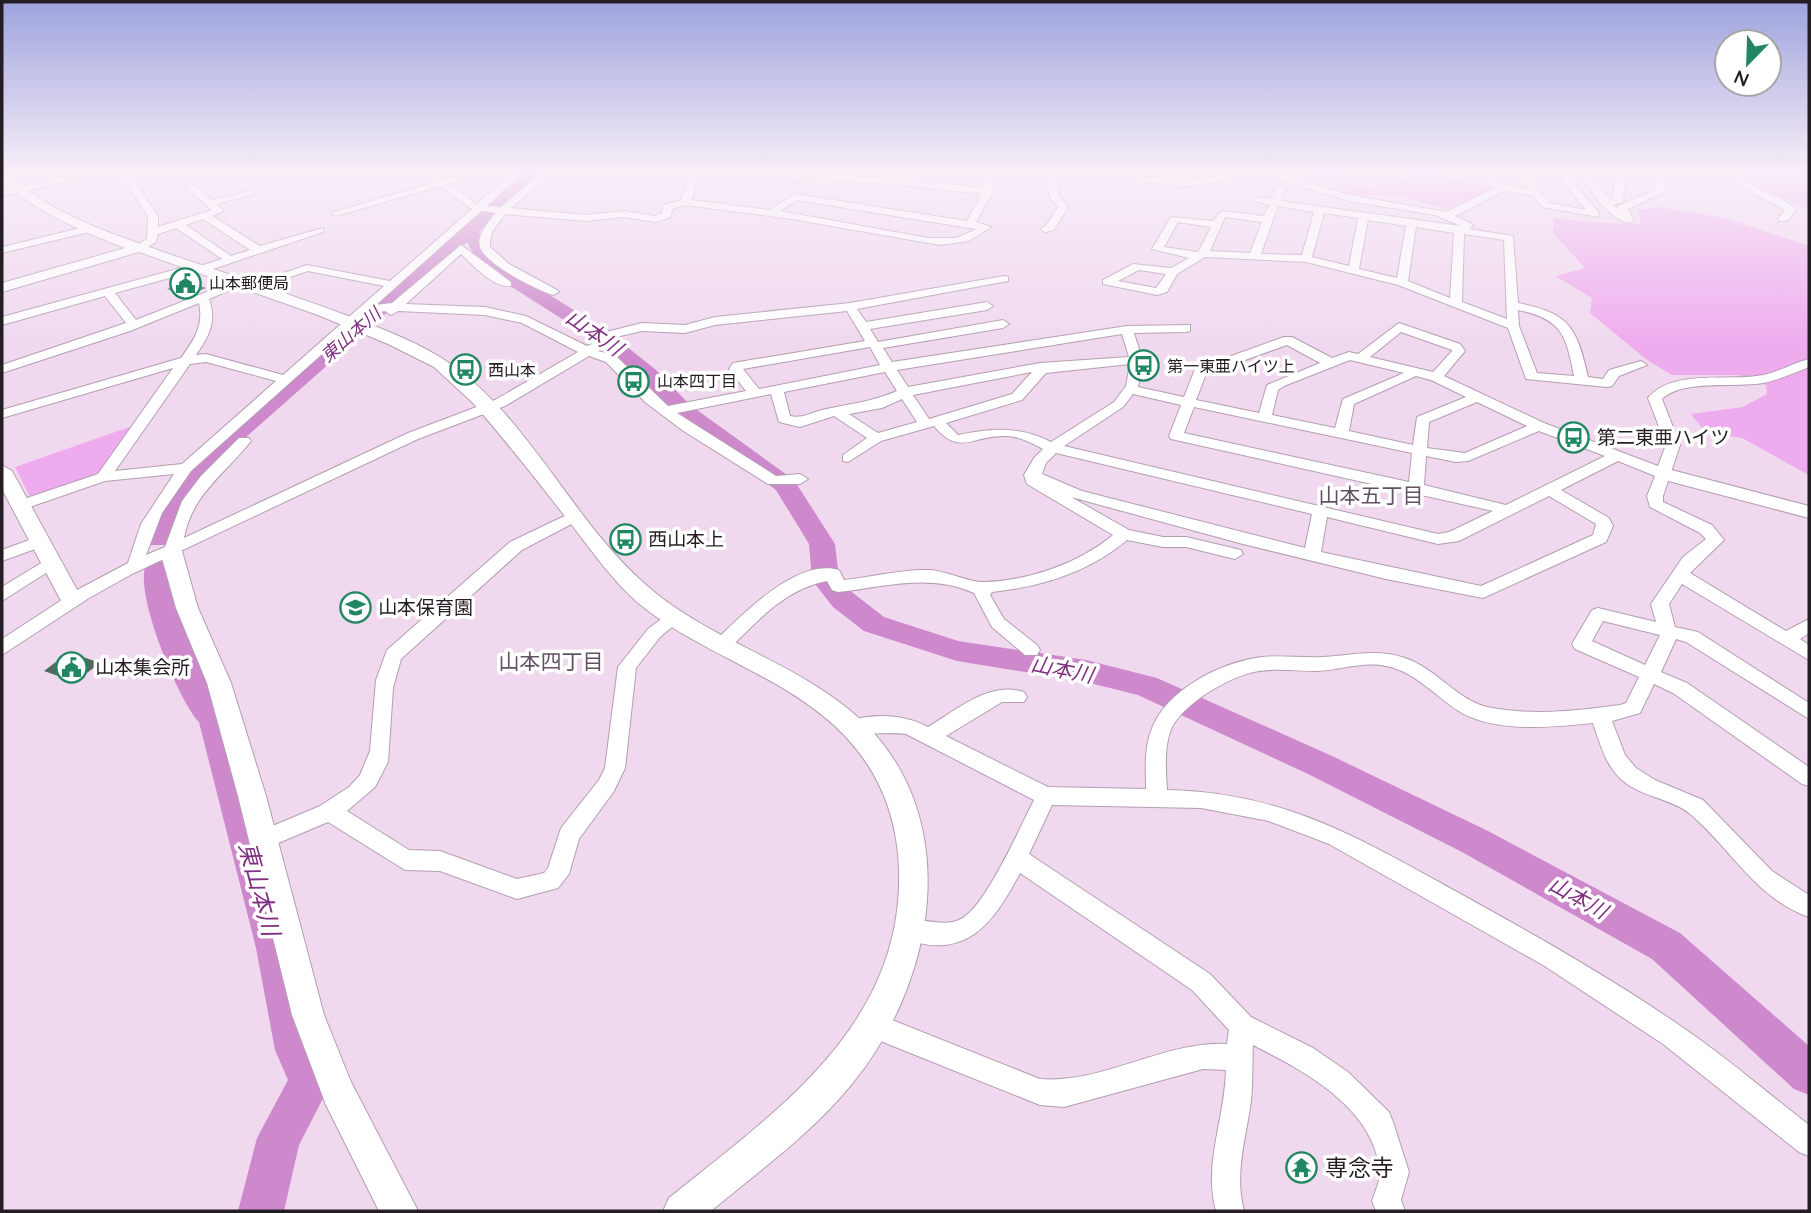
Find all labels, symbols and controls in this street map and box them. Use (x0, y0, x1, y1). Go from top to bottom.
north arrow (1713, 28, 1783, 98)
text: N (1730, 65, 1752, 92)
public building icon: 山本郵便局 (169, 266, 203, 300)
place label: 山本郵便局 (209, 273, 289, 293)
water label: 東山本川 (316, 301, 387, 367)
water label: 山本川 (561, 303, 629, 362)
bus stop icon: 第一東亜ハイツ上 (1127, 349, 1161, 383)
bus stop icon: 西山本 (448, 353, 482, 387)
place label: 第一東亜ハイツ上 (1167, 356, 1295, 376)
place label: 西山本 (488, 360, 536, 380)
bus stop icon: 山本四丁目 (617, 364, 651, 398)
place label: 山本四丁目 (657, 371, 737, 391)
bus stop icon: 第二東亜ハイツ (1557, 420, 1591, 454)
place label: 第二東亜ハイツ (1597, 425, 1730, 449)
district label: 山本五丁目 (1319, 482, 1424, 508)
bus stop icon: 西山本上 (608, 522, 642, 556)
place label: 西山本上 (648, 527, 724, 551)
school or university icon: 山本保育園 (338, 590, 372, 624)
place label: 山本保育園 (378, 595, 473, 619)
district label: 山本四丁目 (499, 648, 604, 674)
public building icon: 山本集会所 (55, 650, 89, 684)
water label: 山本川 (1029, 650, 1098, 688)
place label: 山本集会所 (95, 655, 190, 679)
water label: 東山本川 (233, 838, 288, 942)
water label: 山本川 (1545, 870, 1614, 925)
temple icon: 専念寺 (1285, 1151, 1319, 1185)
place label: 専念寺 (1325, 1153, 1394, 1182)

